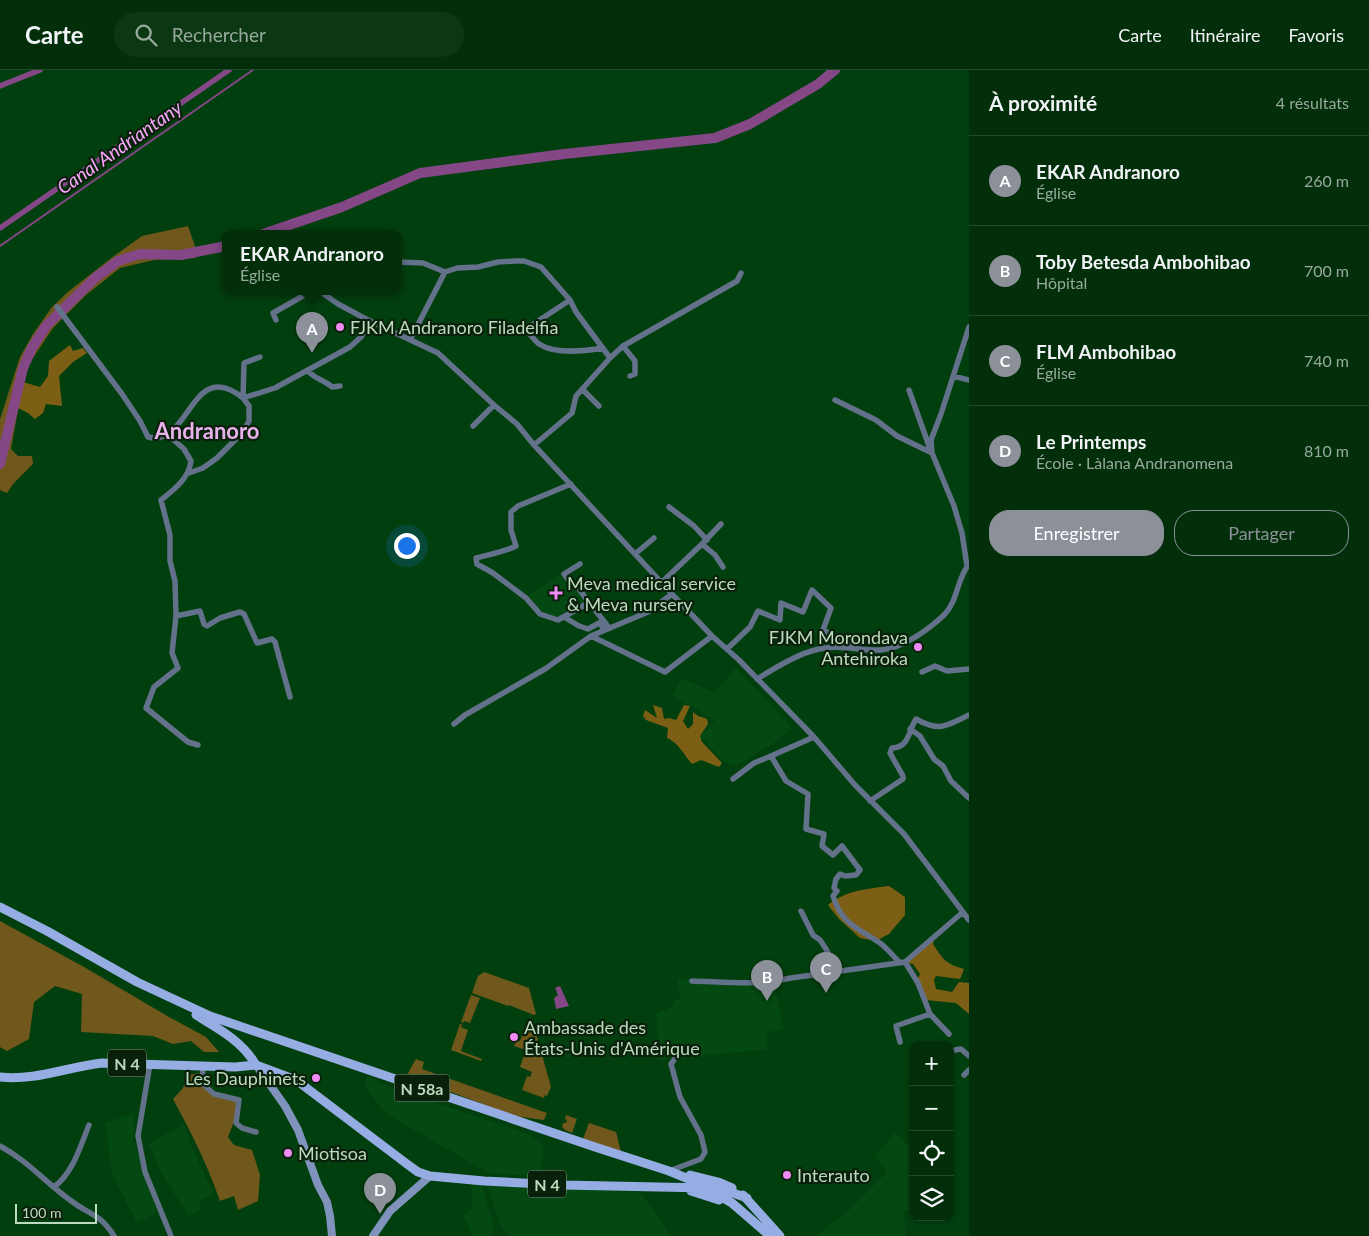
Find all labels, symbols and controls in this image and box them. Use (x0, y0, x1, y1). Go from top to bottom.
search box (114, 12, 464, 57)
text: Carte (25, 20, 84, 49)
icon: search (132, 21, 160, 49)
text: Rechercher (172, 23, 266, 46)
text: Carte (1118, 24, 1162, 46)
text: Itinéraire (1190, 24, 1260, 46)
text: Favoris (1288, 24, 1344, 46)
text: À proximité (989, 90, 1097, 115)
text: 4 résultats (1276, 93, 1349, 112)
water label: Canal Andriantany (52, 95, 187, 199)
text: EKAR Andranoro (1036, 160, 1180, 183)
text: A (999, 171, 1011, 190)
text: 260 m (1304, 171, 1349, 190)
text: Église (1036, 183, 1076, 202)
popup (222, 230, 402, 295)
text: EKAR Andranoro (240, 242, 384, 265)
text: Toby Betesda Ambohibao (1036, 250, 1251, 273)
text: B (1000, 261, 1010, 280)
text: 700 m (1304, 261, 1349, 280)
text: Église (240, 265, 280, 284)
text: Hôpital (1036, 273, 1087, 292)
pin: A (296, 312, 328, 353)
place label: FJKM Andranoro Filadelfia (350, 316, 558, 338)
marker: FJKM Andranoro Filadelfia (334, 321, 346, 333)
text: FLM Ambohibao (1036, 340, 1176, 363)
text: C (1000, 351, 1010, 370)
text: 740 m (1304, 351, 1349, 370)
text: Église (1036, 363, 1076, 382)
district label: Andranoro (154, 417, 259, 444)
text: Le Printemps (1036, 430, 1146, 453)
text: D (999, 441, 1011, 460)
text: 810 m (1304, 441, 1349, 460)
text: École · Làlana Andranomena (1036, 453, 1233, 472)
button: Enregistrer (989, 510, 1164, 556)
button: Partager (1174, 510, 1349, 556)
your location (394, 533, 420, 559)
place label: Meva medical service & Meva nursery (567, 572, 736, 615)
marker: Meva medical service & Meva nursery (549, 586, 563, 600)
place label: FJKM Morondava Antehiroka (769, 626, 908, 669)
marker: FJKM Morondava Antehiroka (912, 641, 924, 653)
pin: C (810, 952, 842, 993)
pin: B (751, 960, 783, 1001)
place label: Ambassade des États-Unis d'Amérique (524, 1016, 700, 1059)
marker: Ambassade des États-Unis d'Amérique (508, 1031, 520, 1043)
map controls (909, 1041, 954, 1221)
button: + (909, 1041, 954, 1086)
road number: N 4 (108, 1050, 146, 1076)
place label: Les Dauphinets (185, 1067, 306, 1089)
marker: Les Dauphinets (310, 1072, 322, 1084)
road number: N 58a (394, 1074, 450, 1102)
button: − (909, 1086, 954, 1131)
button: locate (909, 1131, 954, 1176)
place label: Miotisoa (298, 1142, 367, 1164)
marker: Miotisoa (282, 1147, 294, 1159)
place label: Interauto (797, 1164, 870, 1186)
marker: Interauto (781, 1169, 793, 1181)
road number: N 4 (528, 1170, 566, 1198)
pin: D (364, 1173, 396, 1214)
button: layers (909, 1176, 954, 1221)
scale bar (15, 1201, 98, 1224)
text: 100 m (22, 1204, 61, 1221)

